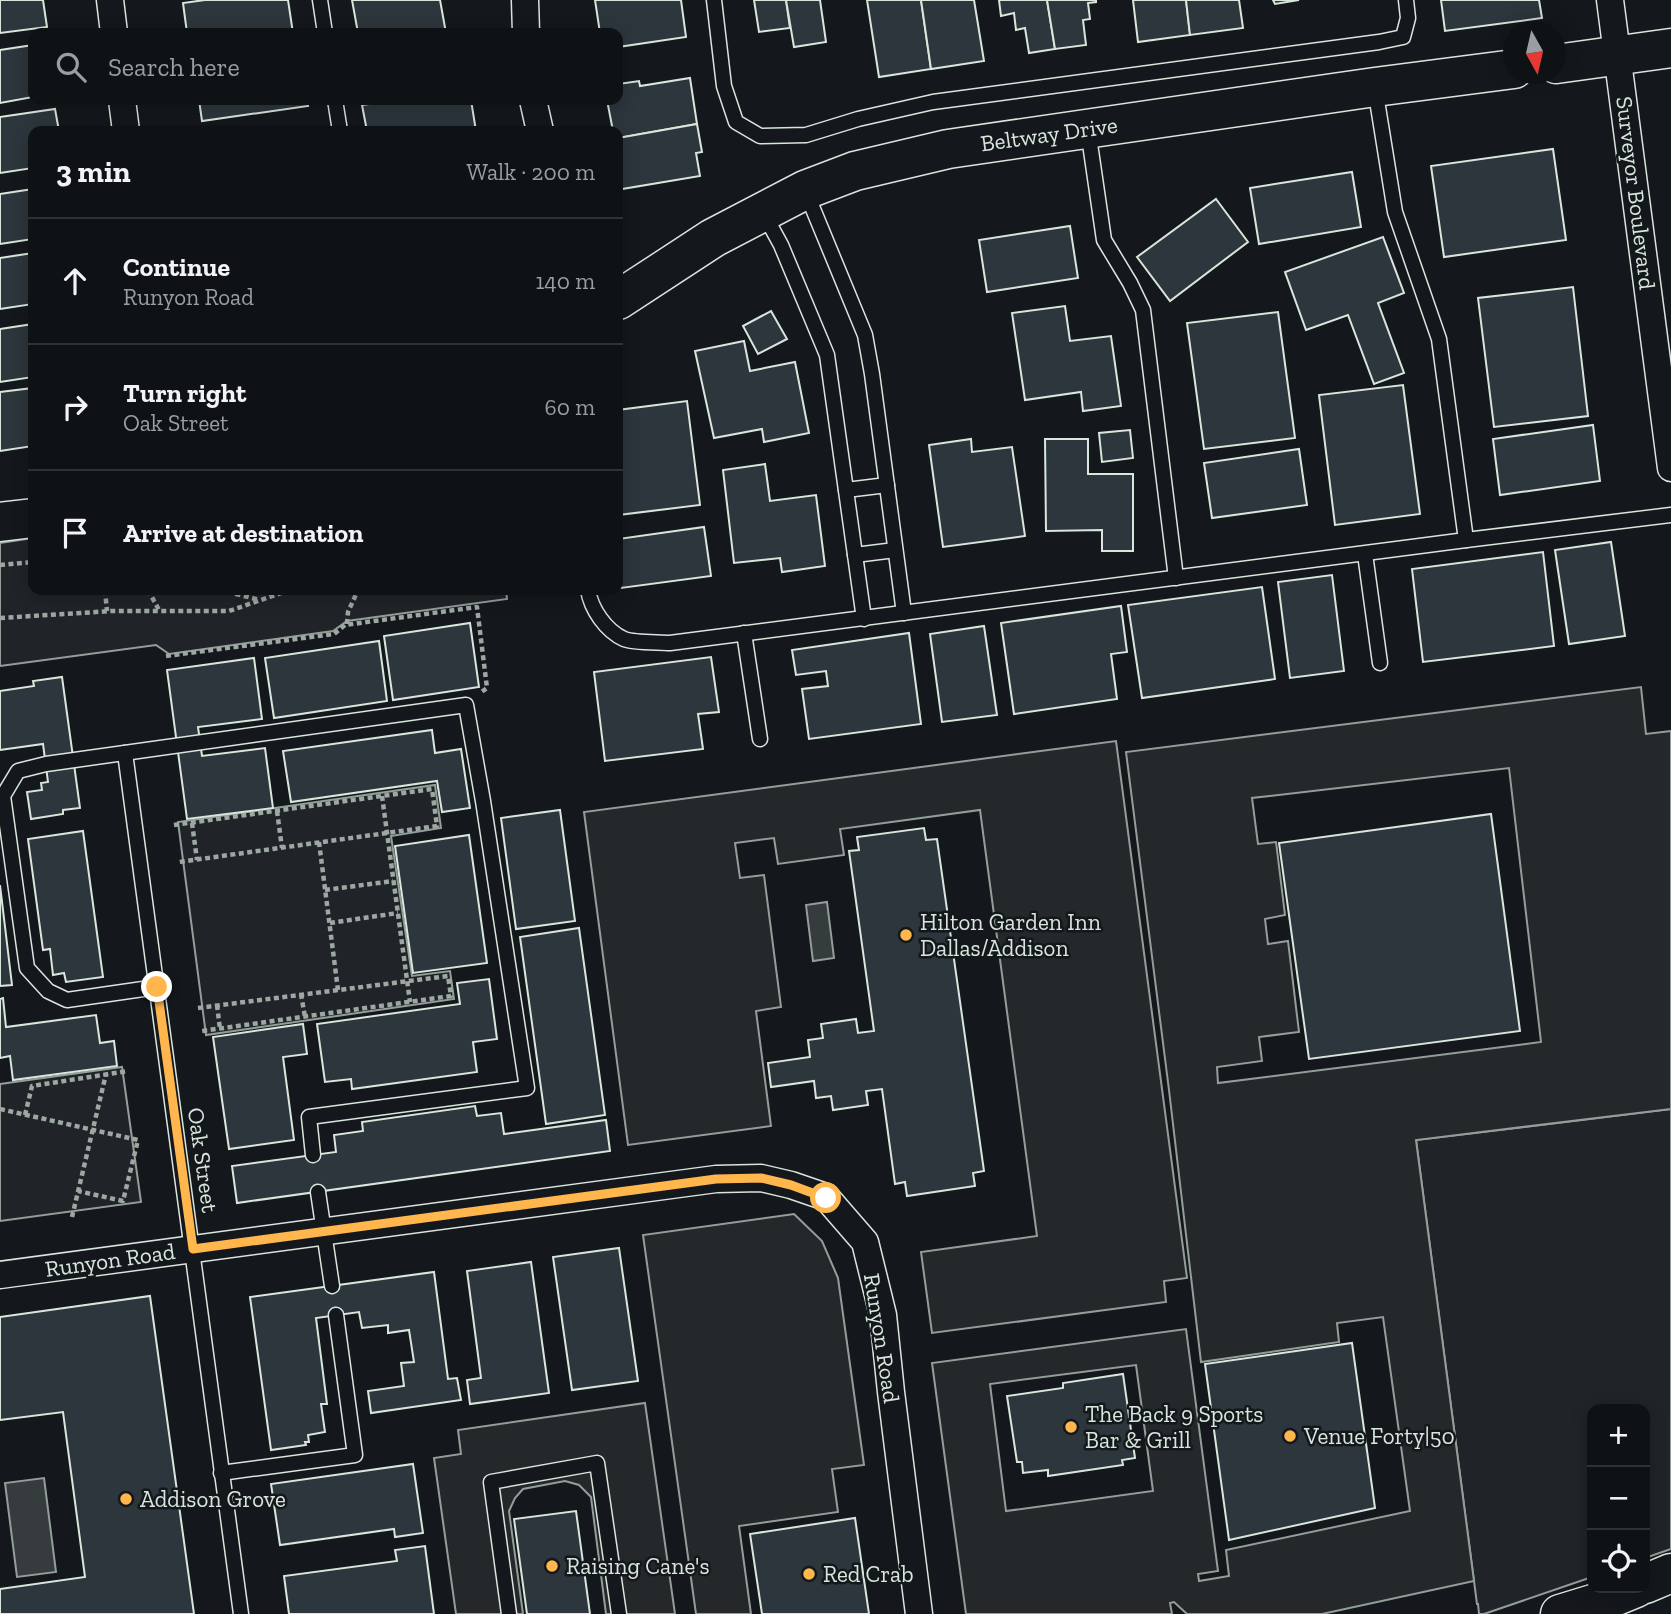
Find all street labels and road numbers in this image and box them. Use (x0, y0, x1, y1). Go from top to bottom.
street label: Surveyor Boulevard (1610, 95, 1662, 292)
street label: Beltway Drive (979, 111, 1119, 157)
street label: Oak Street (182, 1106, 224, 1215)
street label: Runyon Road (43, 1237, 177, 1283)
street label: Runyon Road (858, 1271, 906, 1405)

